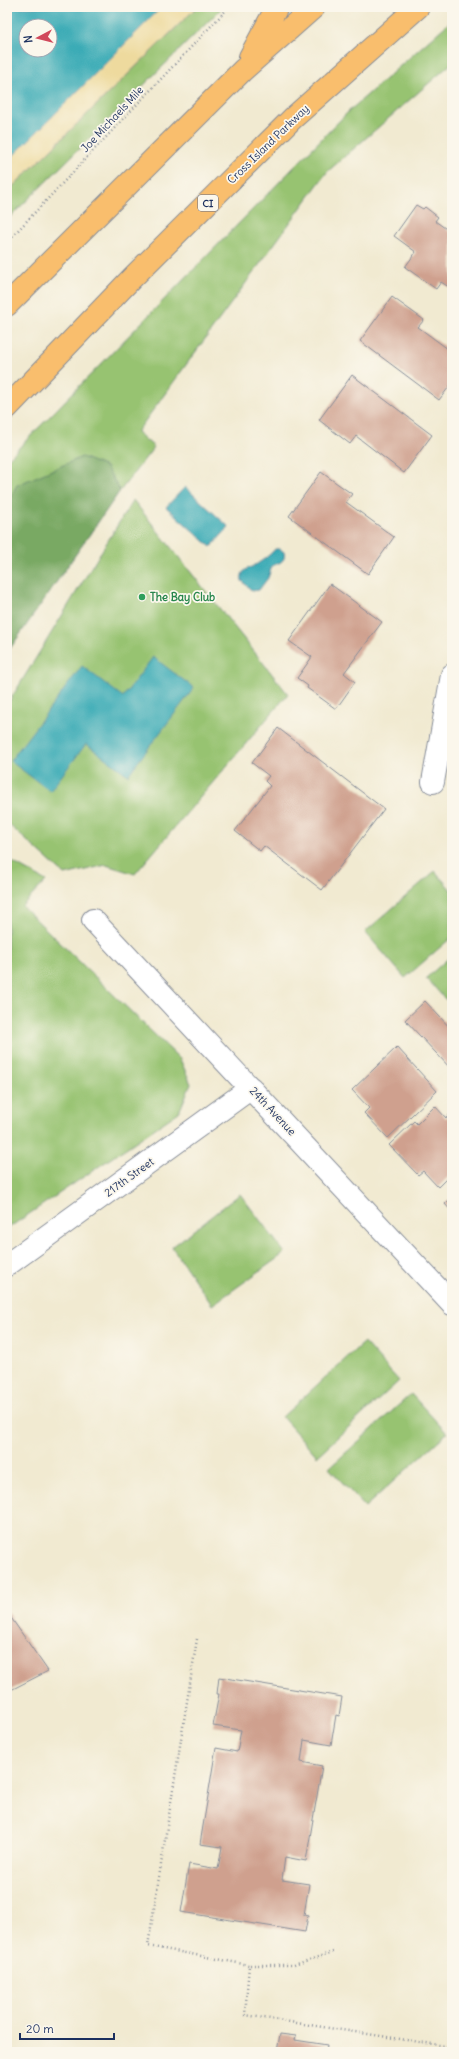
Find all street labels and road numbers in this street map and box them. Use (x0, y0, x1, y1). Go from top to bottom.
street label: Joe Michaels Mile (78, 83, 146, 155)
street label: Cross Island Parkway (224, 101, 312, 187)
road number: CI (198, 195, 218, 211)
street label: 24th Avenue (247, 1084, 299, 1138)
street label: 217th Street (101, 1154, 157, 1200)

